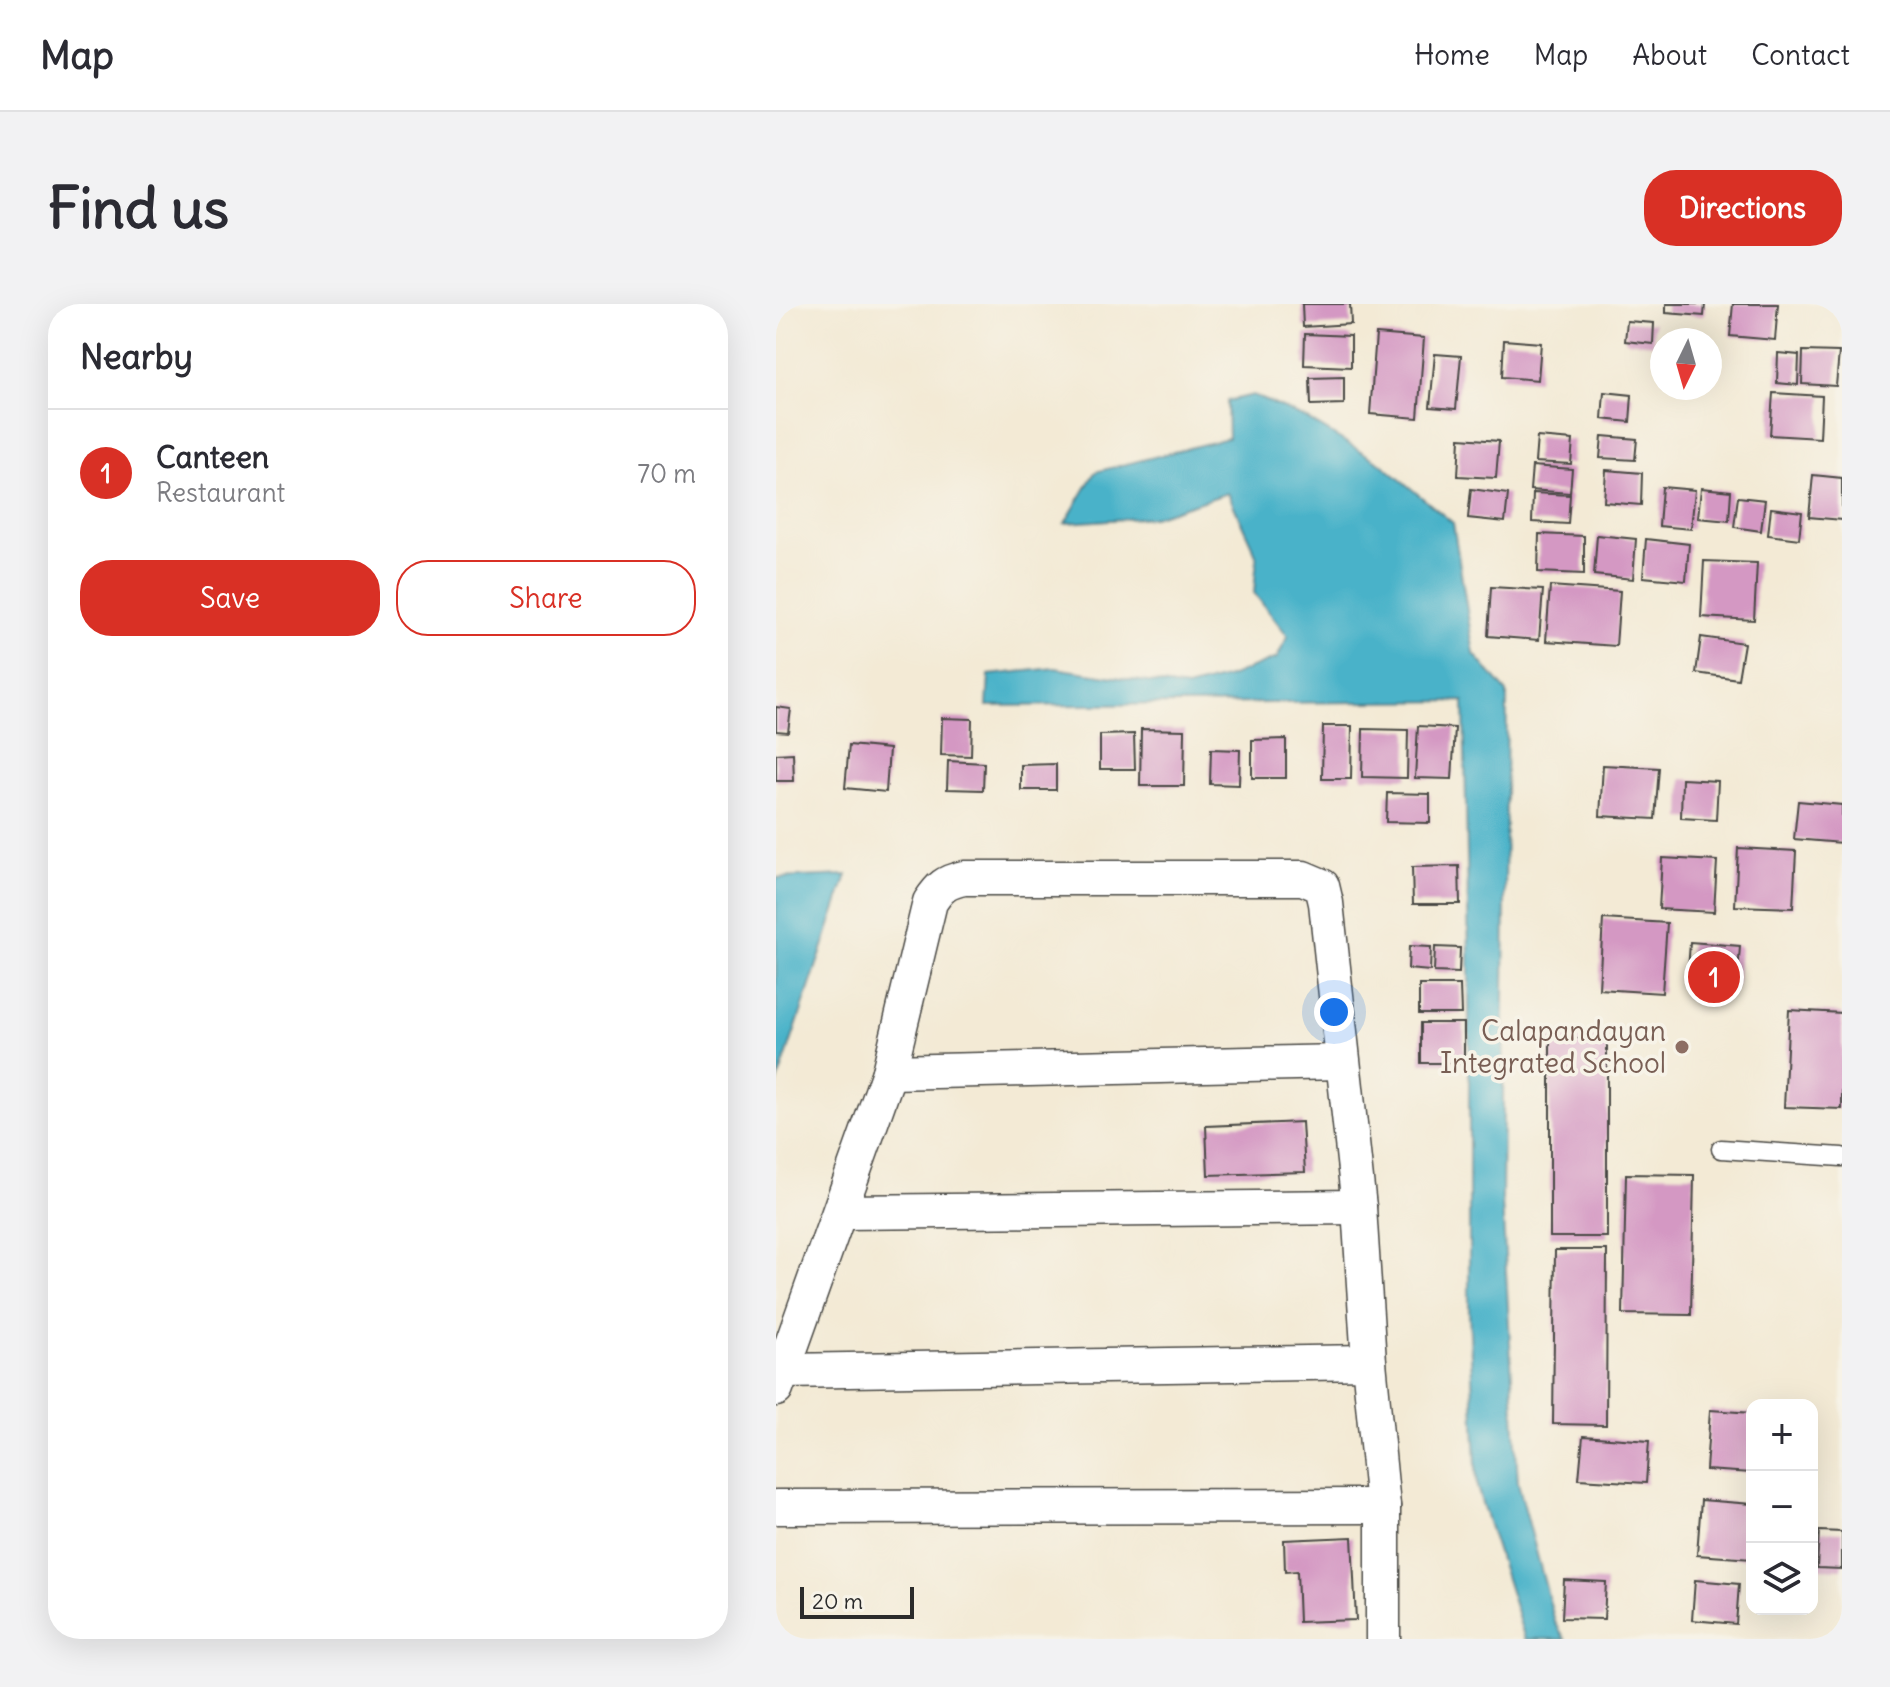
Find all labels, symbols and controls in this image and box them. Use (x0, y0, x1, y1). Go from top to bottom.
text: Map (40, 32, 114, 79)
text: Home (1414, 37, 1490, 73)
text: Map (1534, 37, 1588, 73)
text: About (1632, 37, 1707, 73)
text: Contact (1751, 37, 1850, 73)
button: Directions (1644, 170, 1842, 246)
text: Find us (48, 173, 229, 243)
north arrow (1650, 328, 1722, 400)
text: Nearby (80, 335, 193, 378)
text: Canteen (156, 438, 269, 476)
text: 1 (101, 457, 111, 490)
text: 70 m (637, 457, 696, 490)
text: Restaurant (156, 476, 285, 509)
button: Save (80, 560, 380, 636)
button: Share (396, 560, 696, 636)
pin: 1 (1688, 947, 1740, 1007)
your location (1314, 992, 1354, 1032)
place label: Calapandayan Integrated School (1440, 1013, 1666, 1081)
marker: Calapandayan Integrated School (1673, 1038, 1691, 1056)
map controls (1746, 1399, 1818, 1615)
button: + (1746, 1399, 1818, 1471)
button: − (1746, 1471, 1818, 1543)
button: layers (1746, 1543, 1818, 1615)
scale bar (800, 1583, 914, 1619)
text: 20 m (812, 1587, 863, 1615)

